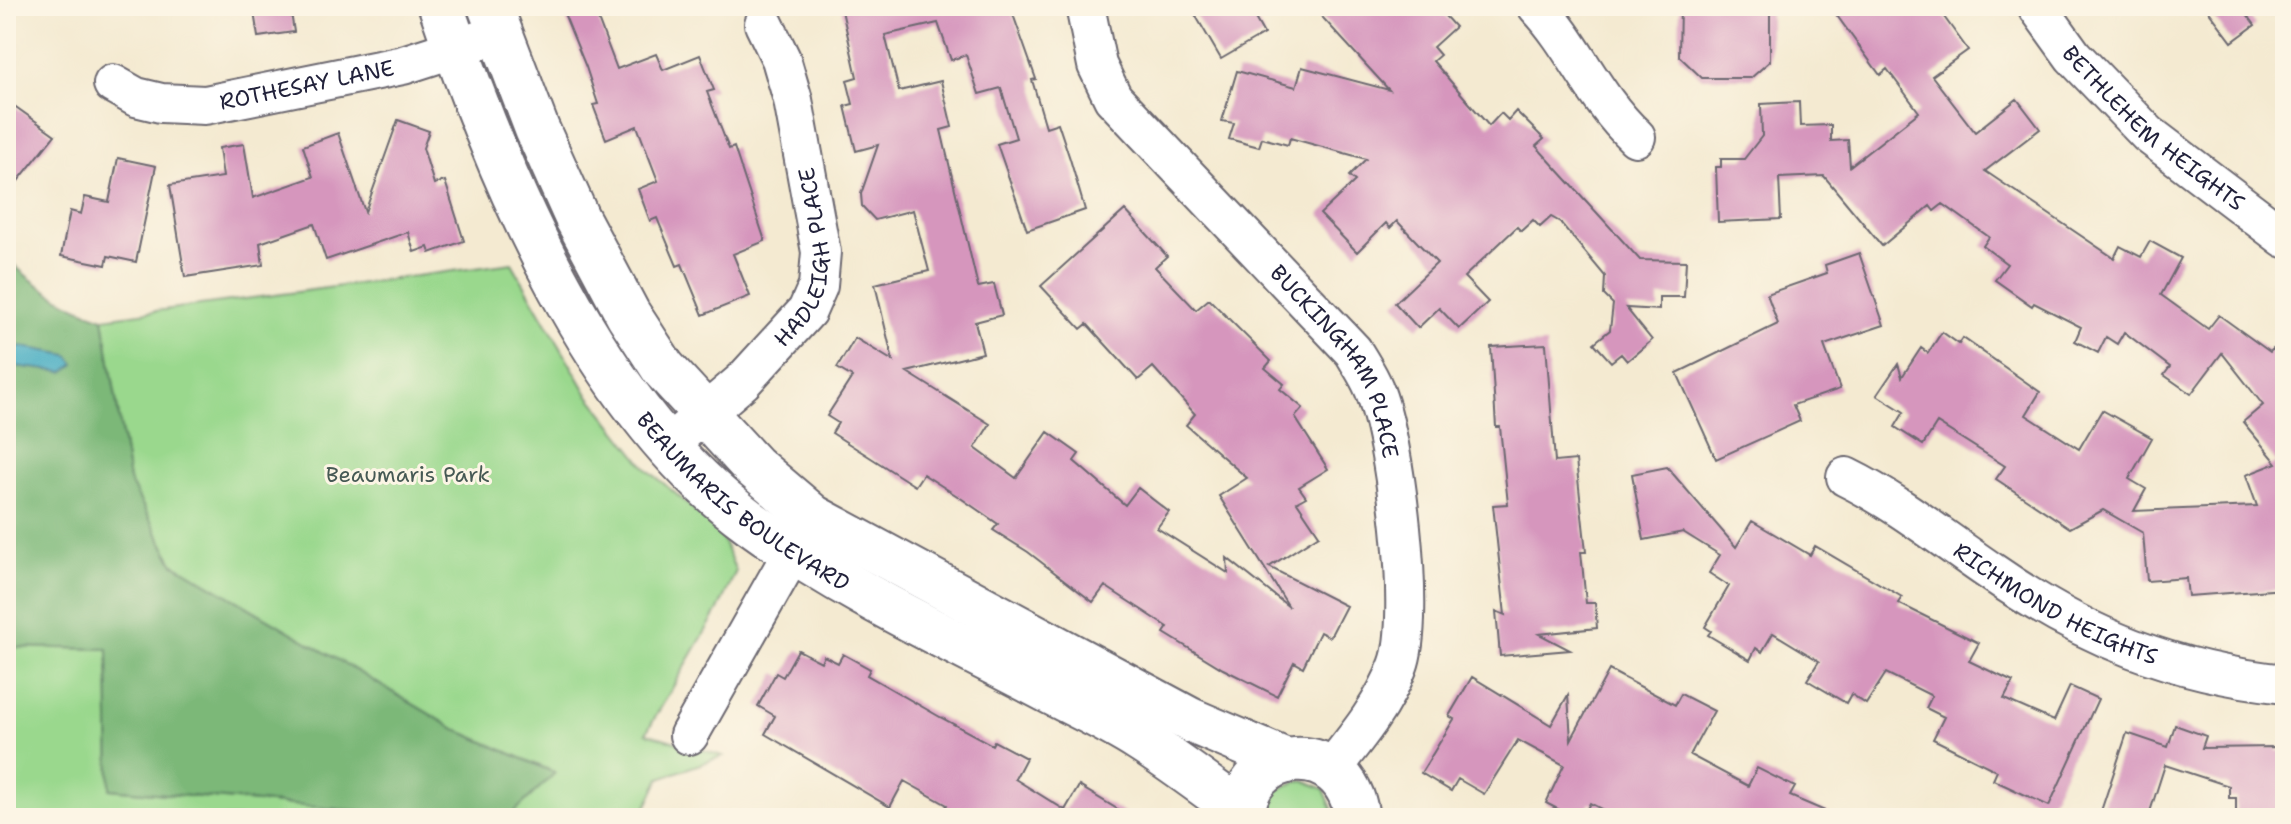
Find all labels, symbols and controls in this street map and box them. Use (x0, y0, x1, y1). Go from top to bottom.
street label: BETHLEHEM HEIGHTS (2056, 40, 2251, 217)
street label: ROTHESAY LANE (217, 53, 397, 116)
street label: HADLEIGH PLACE (767, 165, 836, 353)
street label: BUCKINGHAM PLACE (1264, 258, 1406, 461)
street label: BEAUMARIS BOULEVARD (631, 406, 855, 597)
park label: Beaumaris Park (326, 460, 490, 489)
street label: RICHMOND HEIGHTS (1948, 536, 2162, 671)

